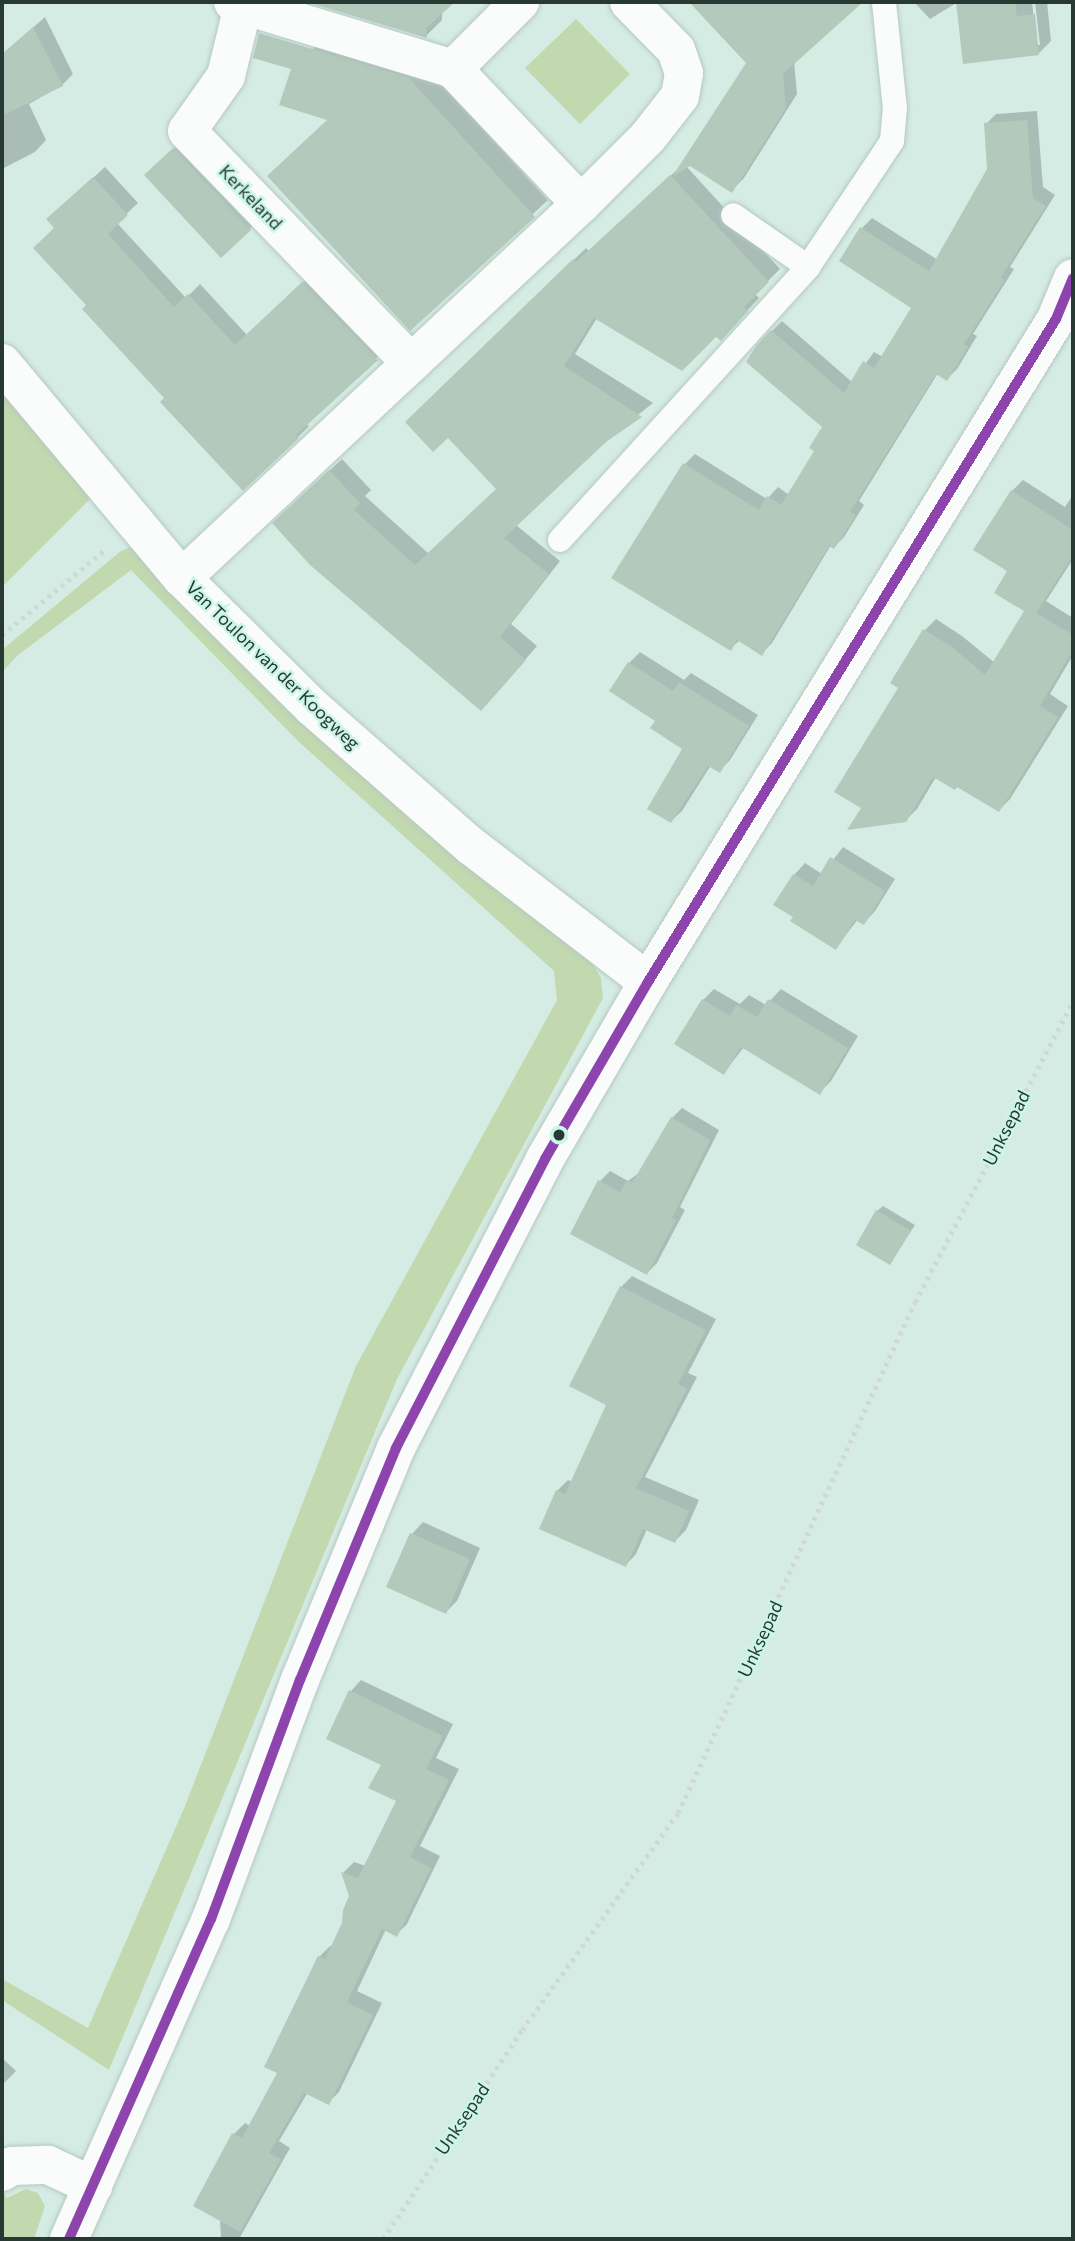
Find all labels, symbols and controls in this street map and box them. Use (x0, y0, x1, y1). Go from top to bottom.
street label: Kerkeland (215, 160, 287, 234)
street label: Van Toulon van der Koogweg (182, 576, 364, 754)
street label: Unksepad (978, 1087, 1034, 1169)
unlabelled marker (552, 1128, 566, 1142)
street label: Unksepad (733, 1598, 787, 1680)
street label: Unksepad (430, 2079, 494, 2159)

